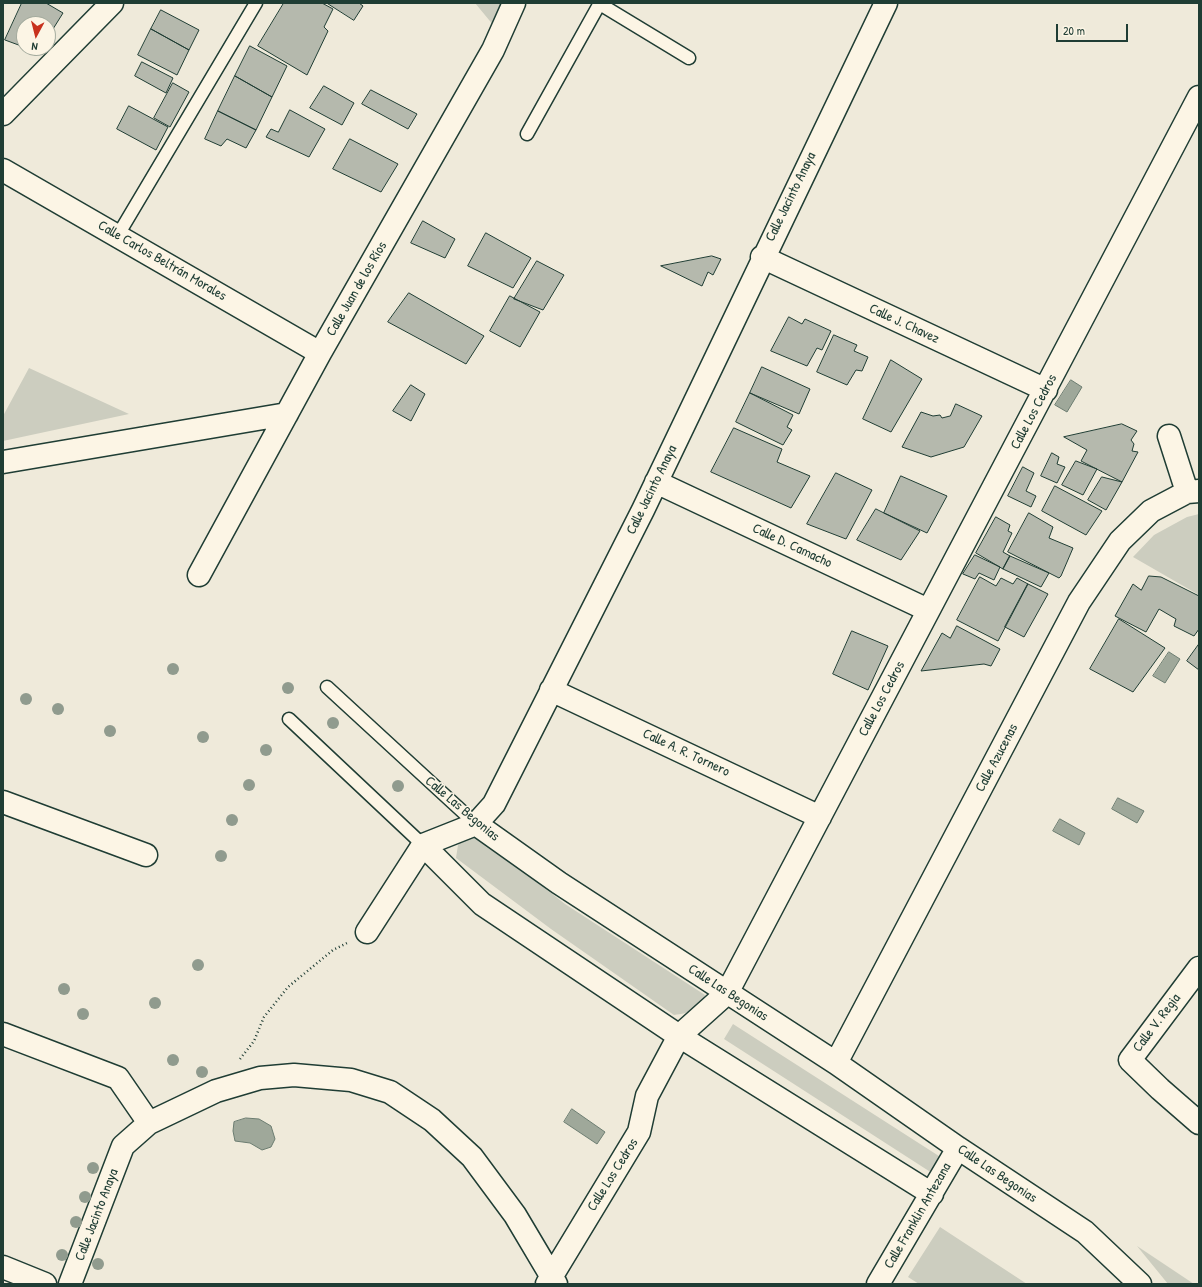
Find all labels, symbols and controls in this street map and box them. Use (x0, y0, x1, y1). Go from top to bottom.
north arrow (16, 16, 56, 56)
scale bar (1058, 16, 1130, 42)
text: 20 m (1063, 22, 1085, 39)
text: N (31, 40, 38, 54)
street label: Calle Jacinto Anaya (762, 150, 820, 244)
street label: Calle Carlos Beltrán Morales (95, 217, 229, 305)
street label: Calle Juan de los Ríos (323, 239, 391, 339)
street label: Calle J. Chavez (866, 300, 942, 348)
street label: Calle Los Cedros (1007, 372, 1061, 452)
street label: Calle Jacinto Anaya (623, 443, 681, 537)
street label: Calle D. Camacho (749, 520, 835, 572)
street label: Calle Los Cedros (855, 659, 909, 739)
street label: Calle Azucenas (972, 721, 1022, 795)
street label: Calle A. R. Tornero (640, 725, 732, 781)
street label: Calle Las Begonias (421, 773, 503, 845)
street label: Calle Las Begonias (685, 961, 771, 1025)
street label: Calle V. Regia (1130, 990, 1184, 1056)
street label: Calle Los Cedros (584, 1136, 642, 1214)
street label: Calle Las Begonias (954, 1141, 1040, 1207)
street label: Calle Franklin Antezana (881, 1160, 955, 1272)
street label: Calle Jacinto Anaya (72, 1167, 122, 1263)

